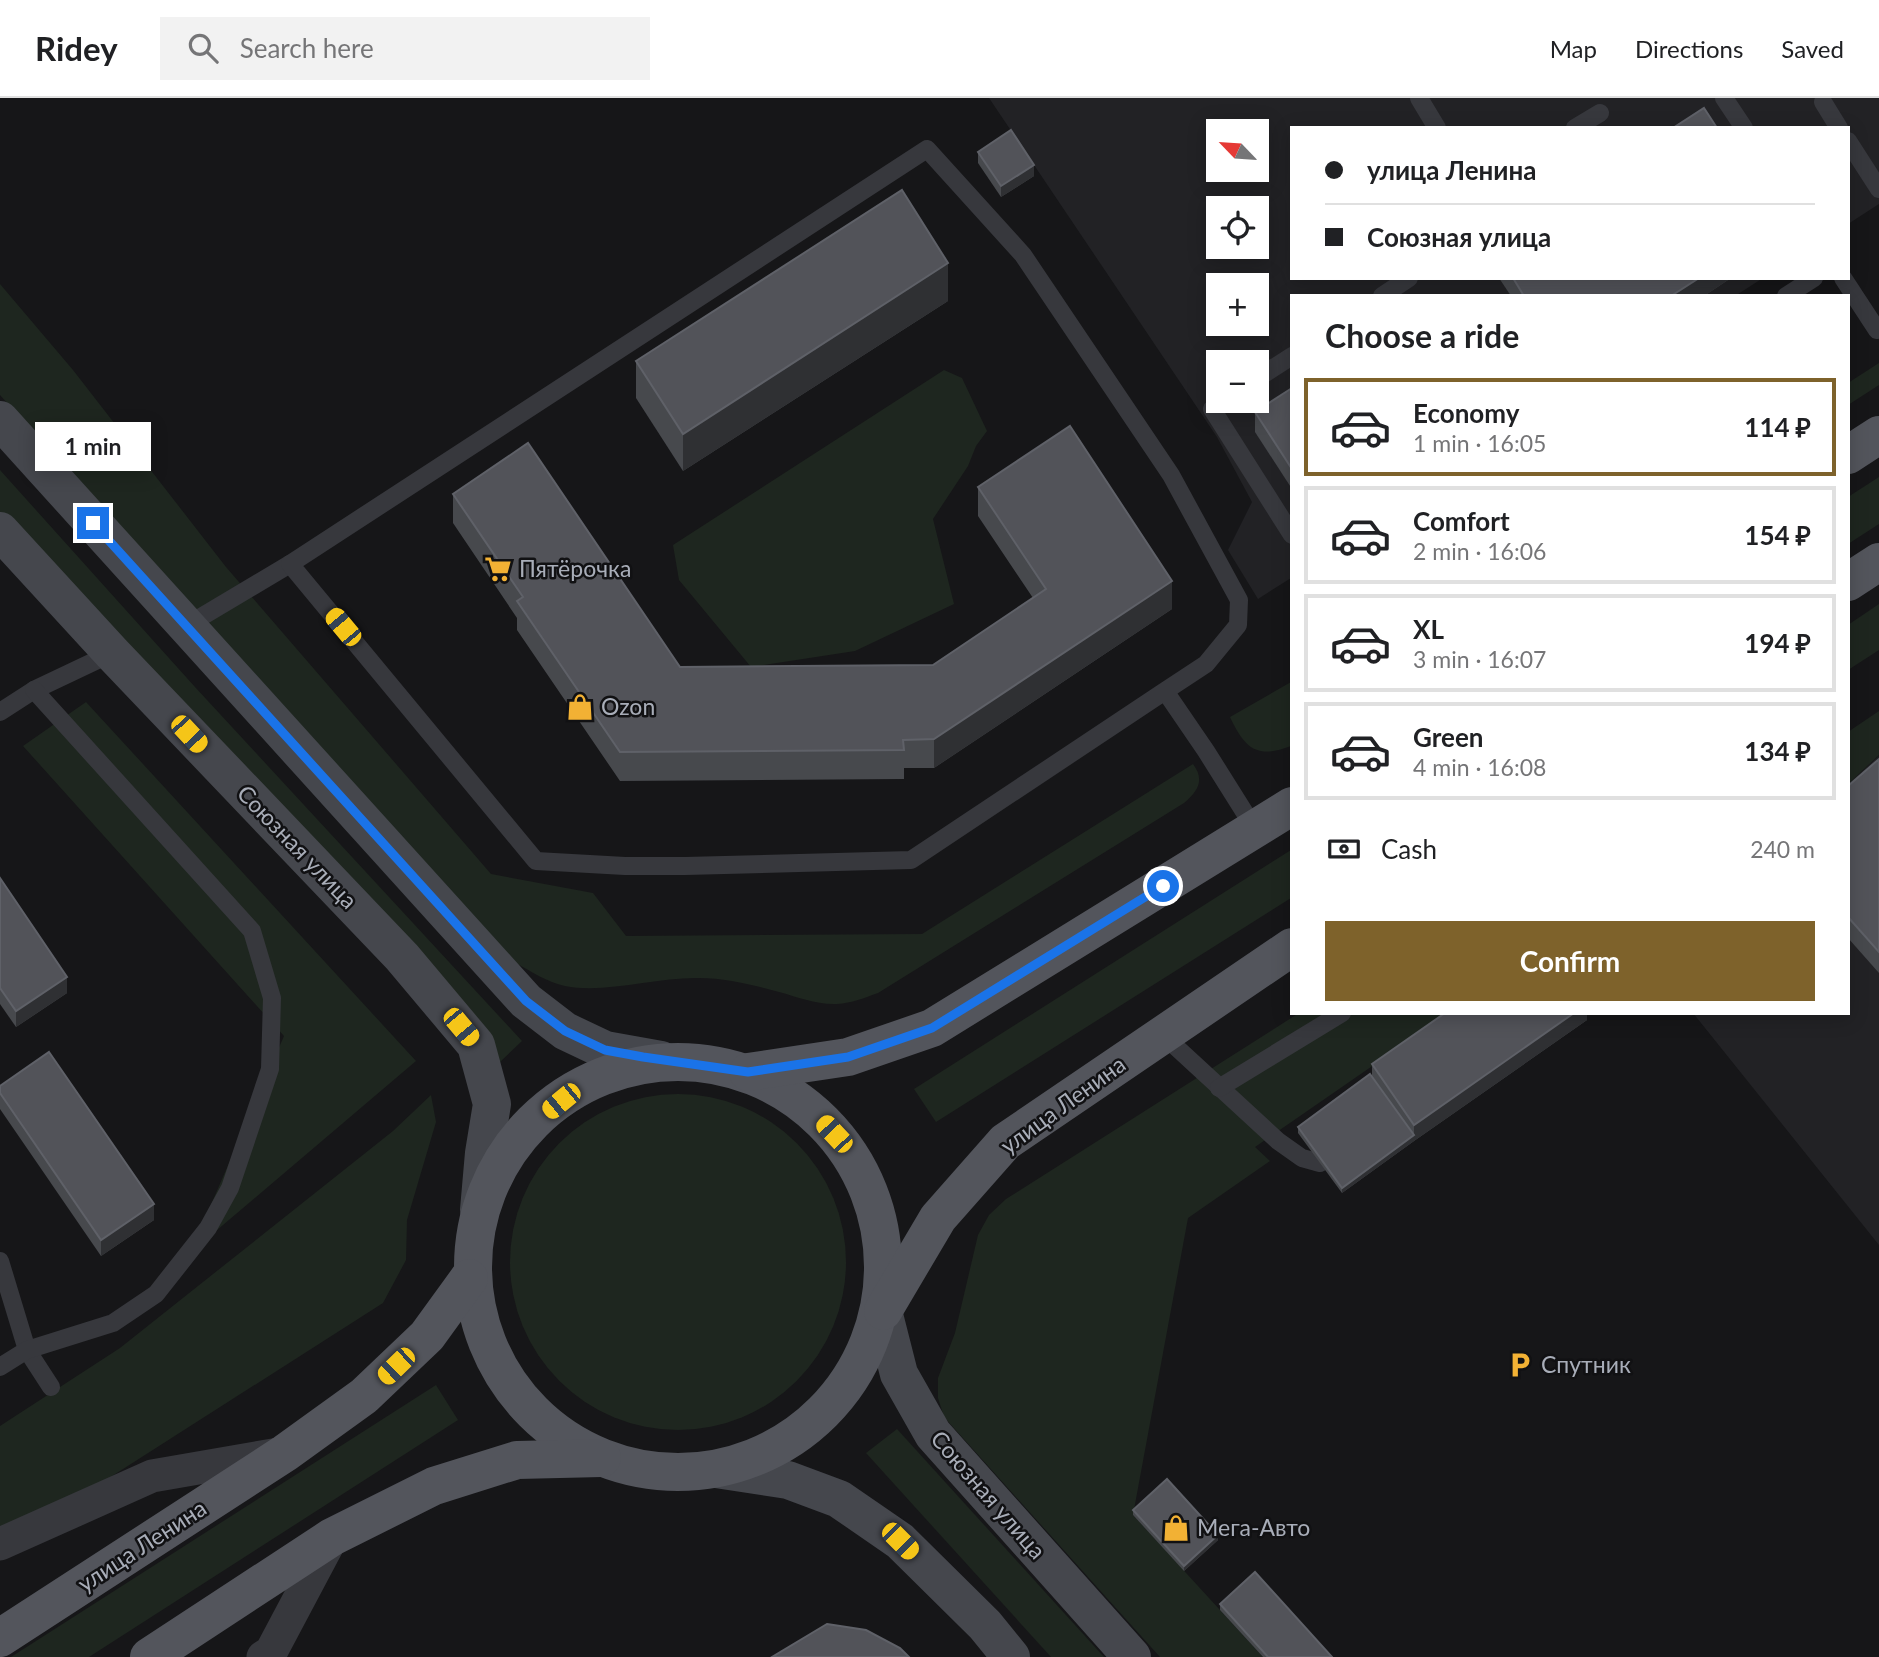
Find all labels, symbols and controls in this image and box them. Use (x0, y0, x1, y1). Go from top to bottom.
search box (160, 17, 650, 80)
text: Ridey (35, 28, 118, 68)
icon: search (184, 29, 222, 67)
text: Search here (240, 32, 374, 64)
text: Map (1550, 34, 1597, 63)
text: Directions (1635, 34, 1743, 63)
text: Saved (1781, 34, 1844, 63)
north arrow (1206, 119, 1269, 182)
map controls (1206, 119, 1269, 413)
text: улица Ленина (1367, 154, 1537, 186)
button: locate (1206, 196, 1269, 259)
text: Союзная улица (1367, 221, 1551, 253)
button: + (1206, 273, 1269, 336)
text: Choose a ride (1325, 316, 1519, 355)
button: − (1206, 350, 1269, 413)
icon: car (1329, 396, 1392, 459)
text: Economy (1413, 397, 1519, 429)
text: 114 ₽ (1744, 411, 1811, 443)
callout: 1 min (35, 422, 151, 470)
text: 1 min · 16:05 (1413, 429, 1546, 457)
text: 1 min (64, 432, 122, 460)
icon: car (1329, 504, 1392, 567)
text: Comfort (1413, 505, 1510, 537)
route end (77, 507, 109, 539)
text: 154 ₽ (1744, 519, 1811, 551)
text: 2 min · 16:06 (1413, 537, 1546, 565)
supermarket icon: Пятёрочка (483, 554, 513, 584)
place label: Пятёрочка (519, 554, 631, 582)
car (322, 604, 365, 650)
icon: car (1329, 612, 1392, 675)
text: XL (1413, 613, 1444, 645)
text: 194 ₽ (1744, 627, 1811, 659)
text: 3 min · 16:07 (1413, 645, 1546, 673)
shop icon: Ozon (565, 692, 595, 722)
place label: Ozon (601, 692, 655, 720)
car (167, 711, 212, 757)
icon: car (1329, 720, 1392, 783)
text: Green (1413, 721, 1483, 753)
text: 134 ₽ (1744, 735, 1811, 767)
text: 4 min · 16:08 (1413, 753, 1546, 781)
street label: Союзная улица (232, 779, 364, 914)
icon: cash (1325, 830, 1363, 868)
text: Cash (1381, 833, 1437, 865)
text: 240 m (1750, 835, 1815, 863)
route start (1147, 870, 1179, 902)
button: Confirm (1325, 921, 1815, 1001)
car (440, 1004, 483, 1050)
street label: улица Ленина (994, 1049, 1130, 1159)
car (539, 1080, 584, 1122)
car (812, 1111, 857, 1157)
car (374, 1344, 419, 1388)
parking icon: Спутник (1505, 1350, 1535, 1380)
place label: Спутник (1541, 1350, 1631, 1378)
street label: Союзная улица (925, 1425, 1052, 1564)
street label: улица Ленина (72, 1493, 211, 1597)
shop icon: Мега-Авто (1161, 1513, 1191, 1543)
place label: Мега-Авто (1197, 1513, 1310, 1541)
car (878, 1519, 923, 1563)

